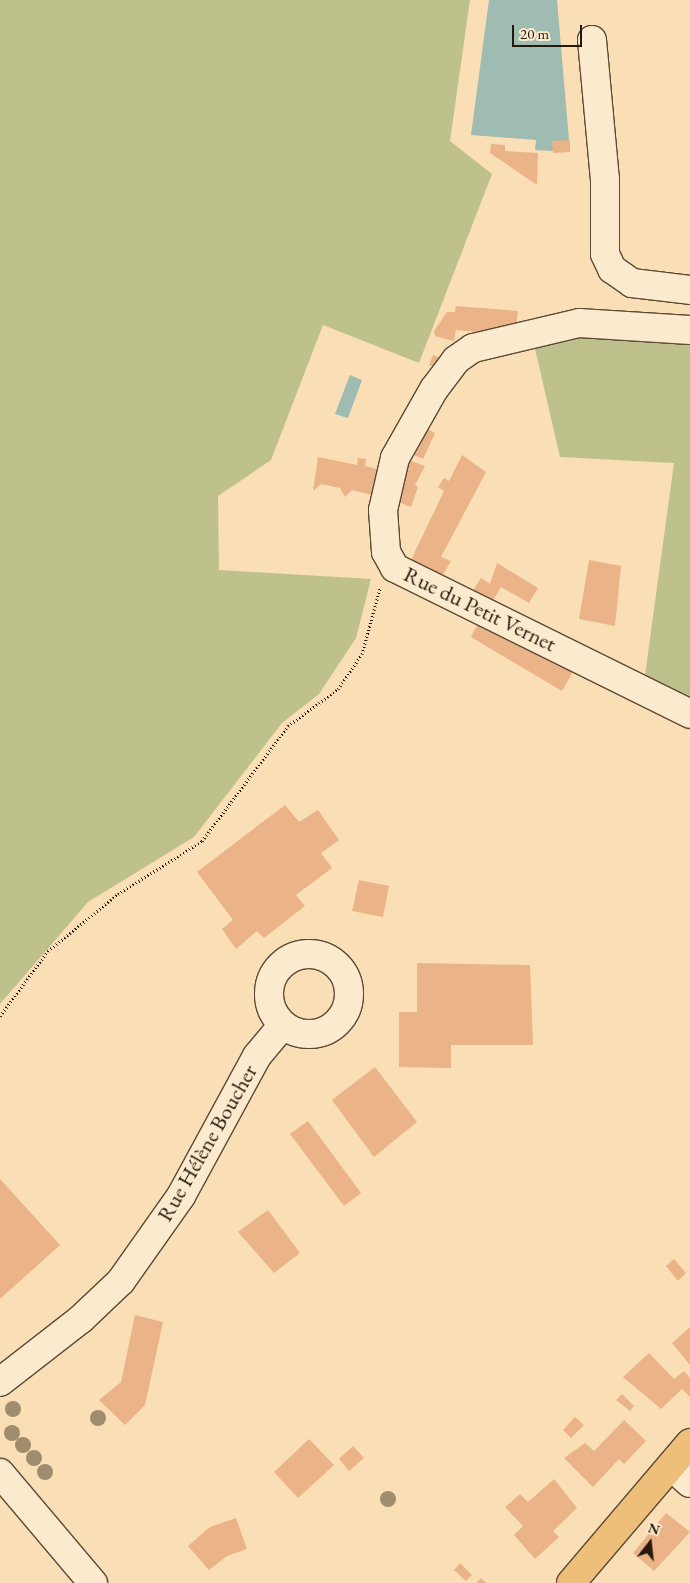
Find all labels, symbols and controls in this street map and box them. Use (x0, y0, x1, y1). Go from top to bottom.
scale bar (515, 15, 585, 47)
text: 20 m (520, 24, 549, 43)
street label: Rue du Petit Vernet (400, 561, 560, 657)
street label: Rue Hélène Boucher (151, 1060, 263, 1226)
north arrow (625, 1518, 675, 1568)
text: N (646, 1518, 662, 1539)

